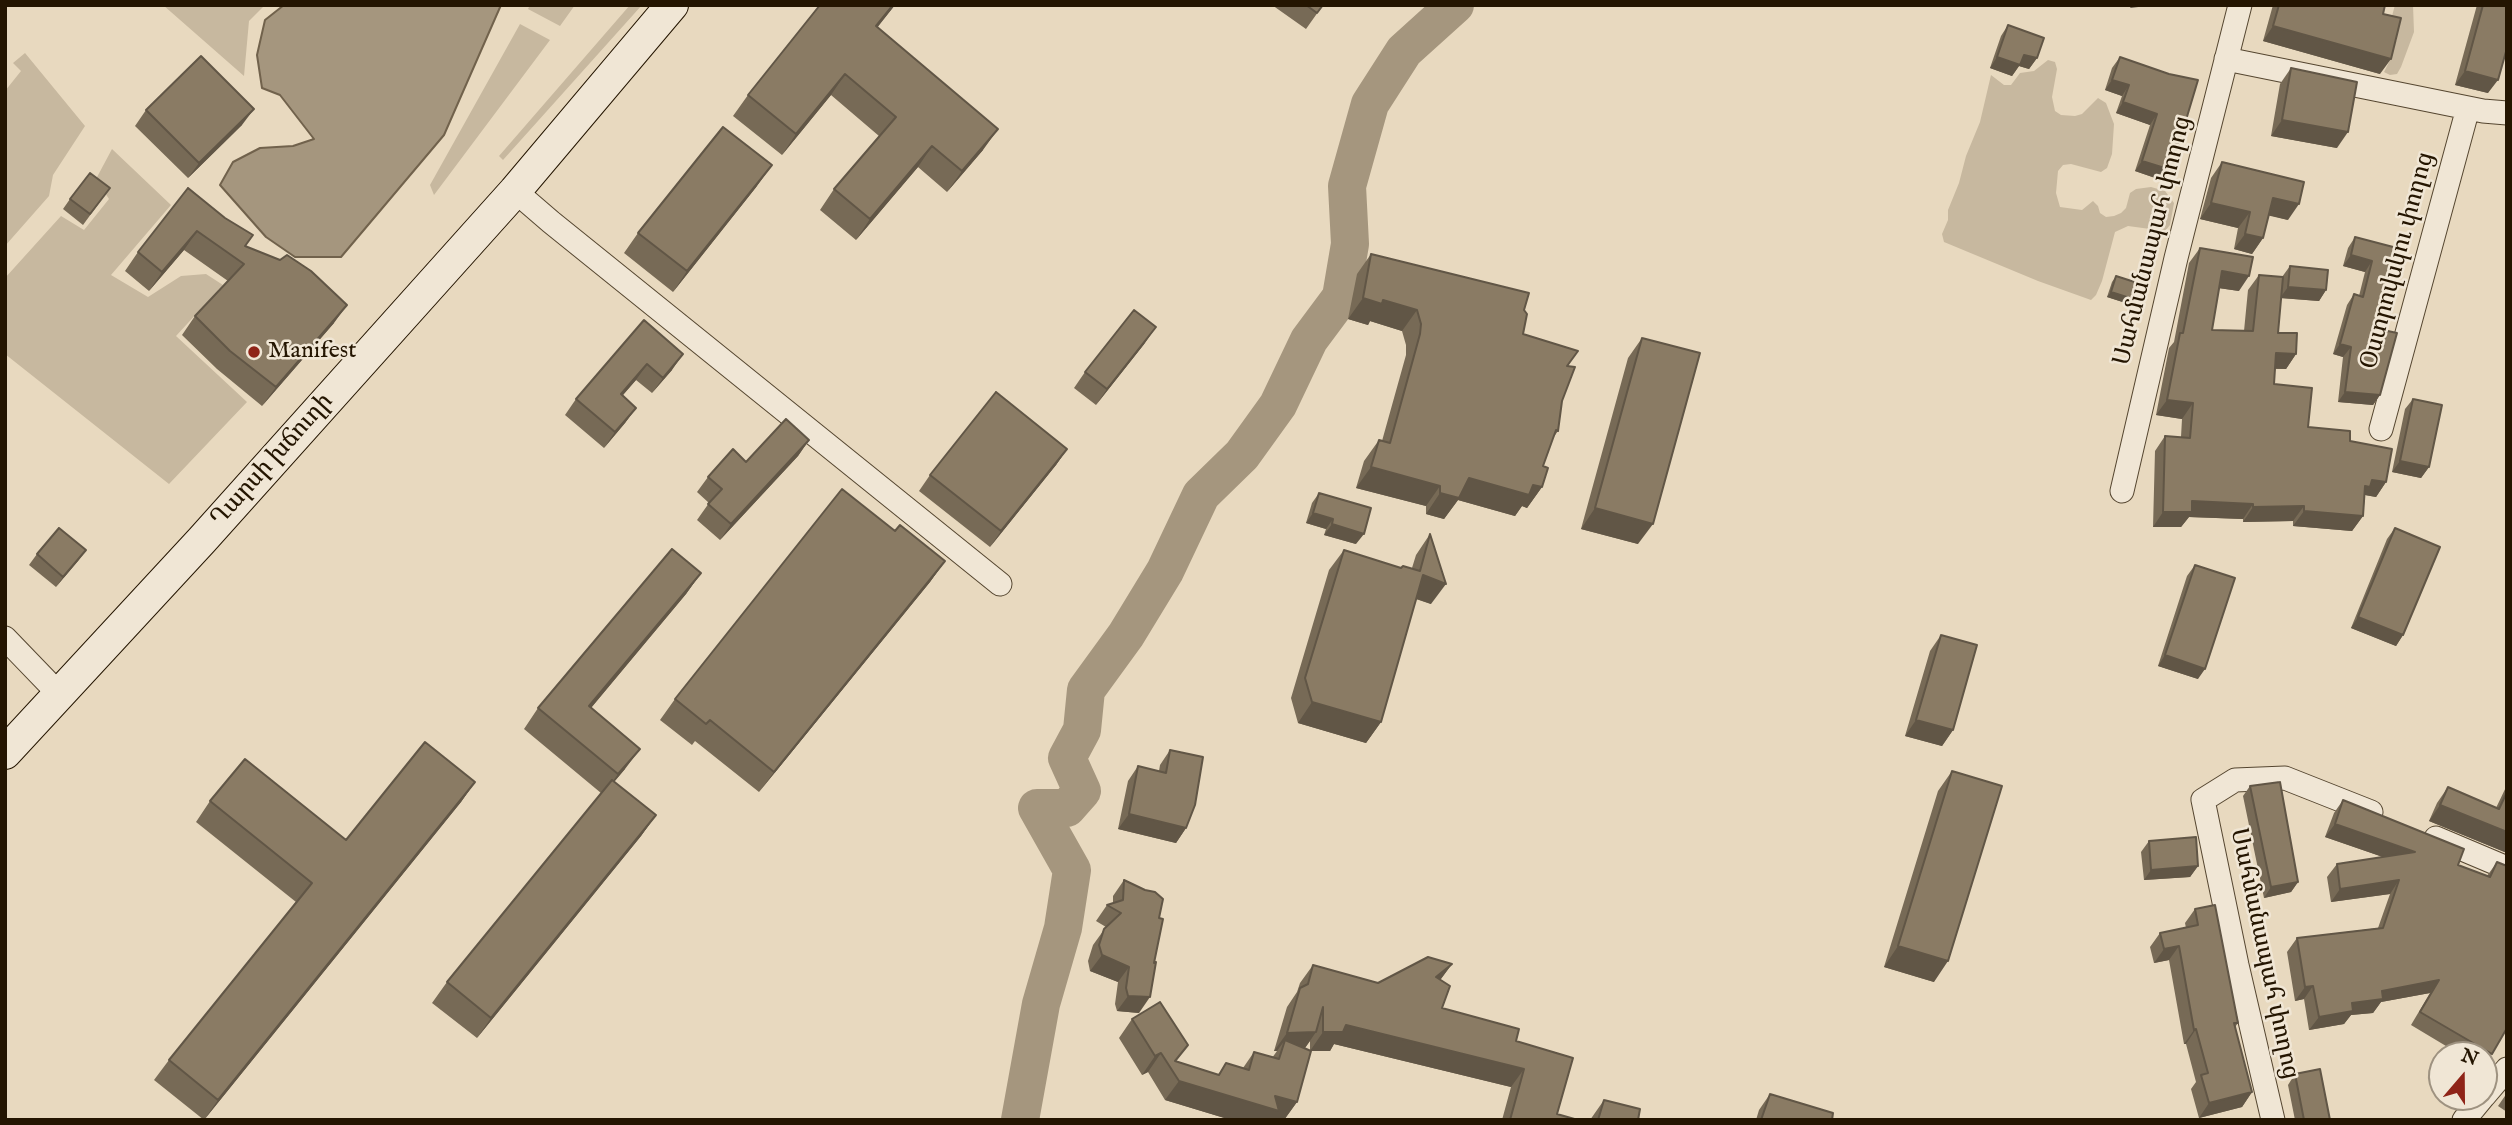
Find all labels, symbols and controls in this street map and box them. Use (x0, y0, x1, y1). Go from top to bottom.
street label: Սահմանապահ փողոց (2109, 113, 2199, 369)
street label: Օստրովսկու փողոց (2356, 149, 2442, 373)
place label: Manifest (268, 338, 356, 366)
marker: Manifest (246, 344, 262, 360)
street label: Ղարսի խճուղի (206, 389, 340, 533)
street label: Սահմանապահ փողոց (2222, 826, 2304, 1082)
north arrow (2428, 1041, 2498, 1111)
text: N (2458, 1044, 2481, 1072)

